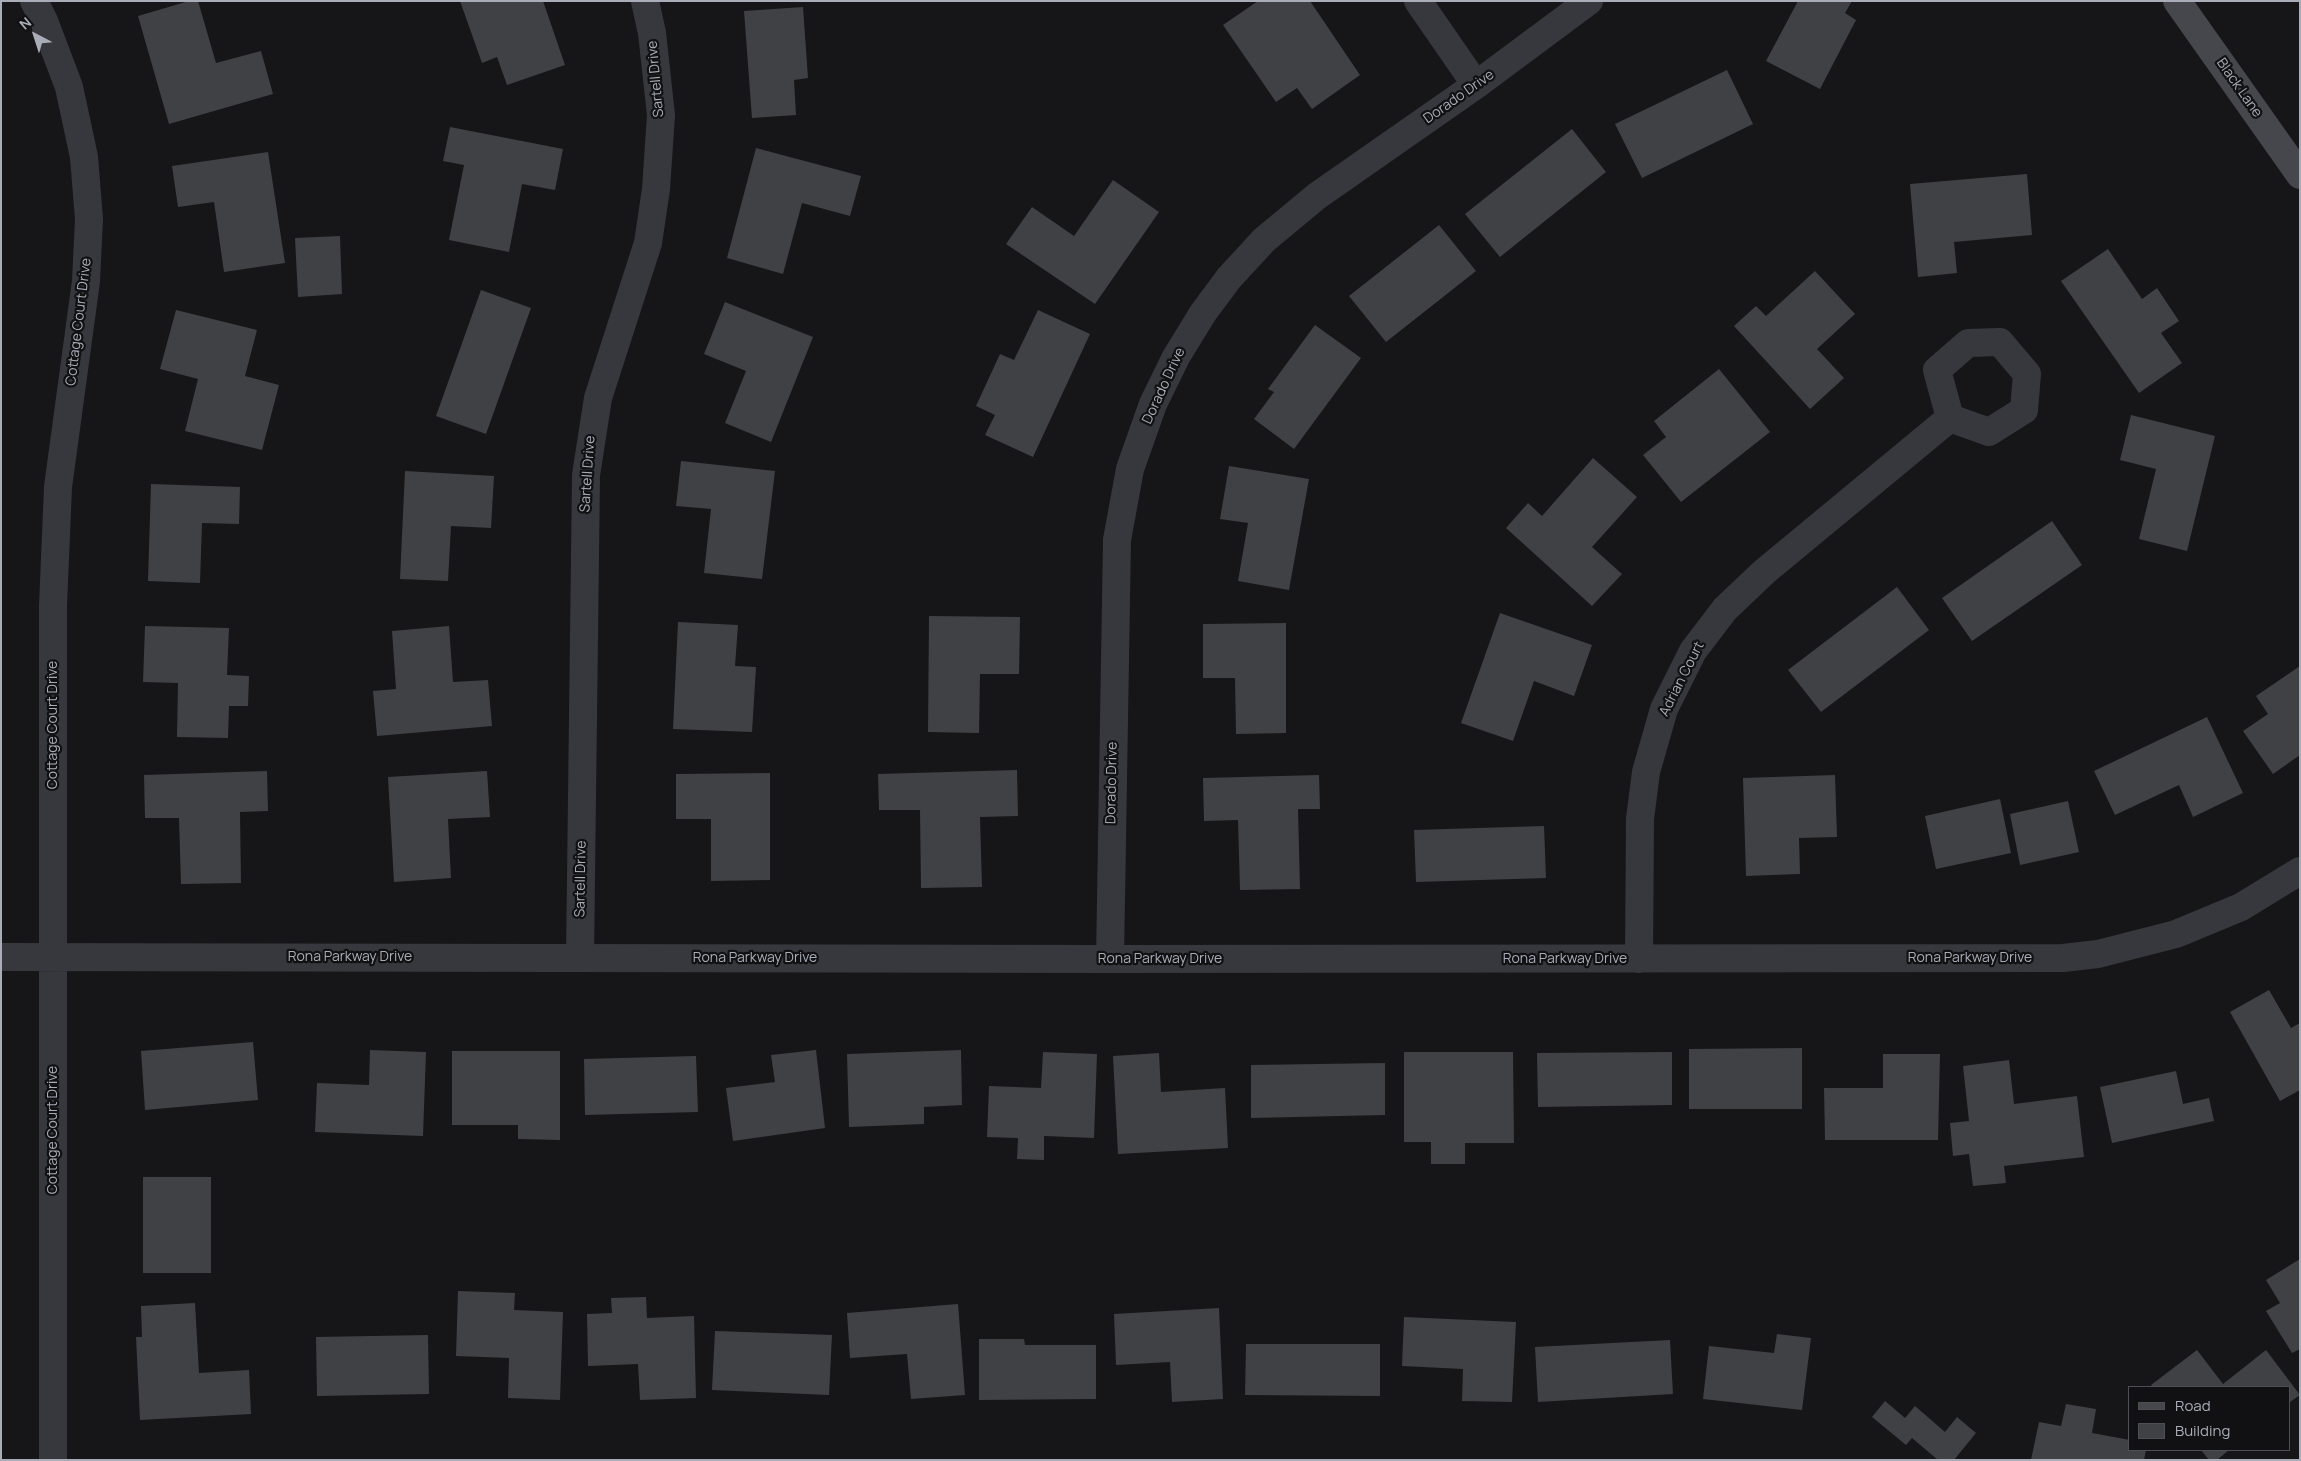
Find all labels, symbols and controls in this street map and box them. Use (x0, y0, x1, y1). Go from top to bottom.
north arrow (10, 10, 60, 60)
text: N (15, 13, 35, 34)
street label: Sartell Drive (644, 40, 668, 118)
street label: Black Lane (2212, 55, 2266, 121)
street label: Dorado Drive (1420, 67, 1498, 127)
street label: Cottage Court Drive (63, 257, 95, 387)
street label: Dorado Drive (1139, 345, 1189, 427)
street label: Sartell Drive (577, 435, 599, 513)
street label: Adrian Court (1656, 639, 1708, 719)
street label: Cottage Court Drive (45, 661, 61, 789)
street label: Dorado Drive (1103, 742, 1121, 824)
street label: Sartell Drive (572, 840, 590, 918)
street label: Rona Parkway Drive (288, 949, 412, 965)
street label: Rona Parkway Drive (693, 950, 817, 966)
street label: Rona Parkway Drive (1908, 950, 2032, 966)
street label: Rona Parkway Drive (1098, 951, 1222, 967)
street label: Rona Parkway Drive (1503, 951, 1627, 967)
street label: Cottage Court Drive (45, 1066, 61, 1194)
legend (2128, 1386, 2291, 1451)
text: Road (2175, 1395, 2211, 1416)
text: Building (2175, 1420, 2230, 1441)

